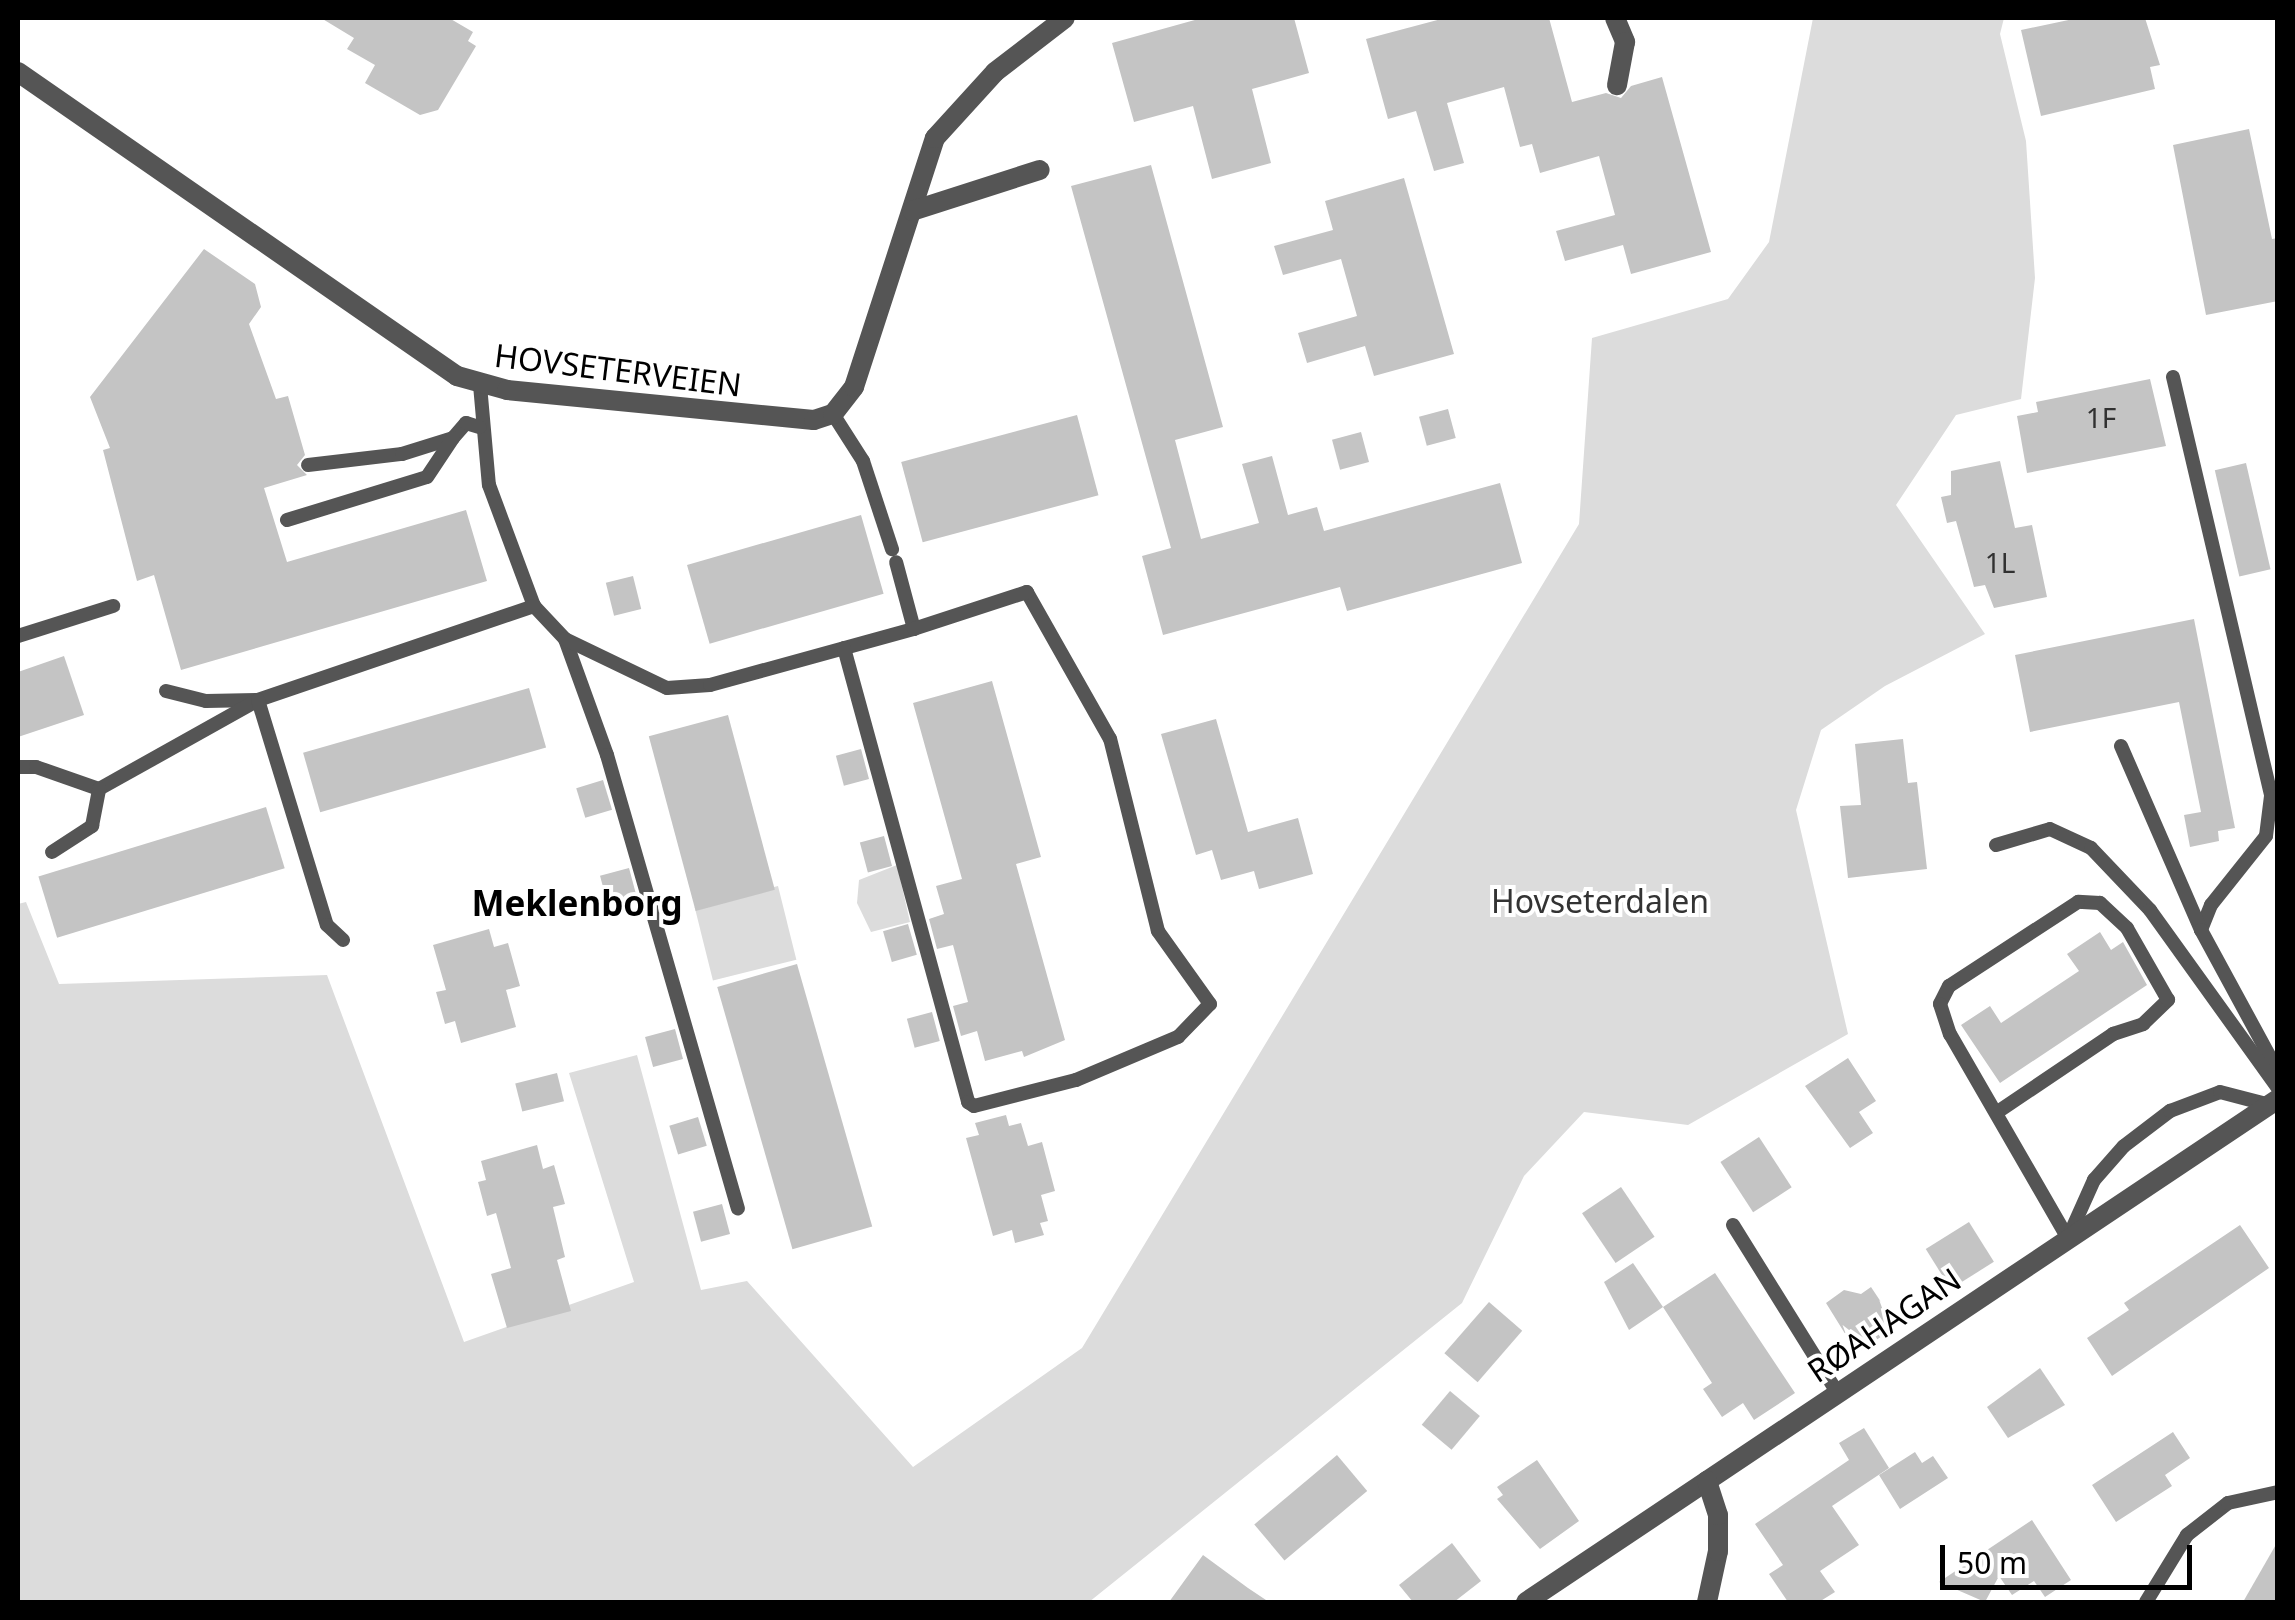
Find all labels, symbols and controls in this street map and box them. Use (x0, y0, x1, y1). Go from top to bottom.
street label: HOVSETERVEIEN (492, 336, 744, 404)
house number: 1F (2086, 400, 2116, 434)
house number: 1L (1985, 545, 2015, 579)
district label: Meklenborg (471, 882, 683, 924)
park label: Hovseterdalen (1491, 882, 1709, 920)
street label: RØAHAGAN (1800, 1260, 1968, 1390)
scale bar (1945, 1525, 2198, 1587)
text: 50 m (1957, 1542, 2027, 1583)

